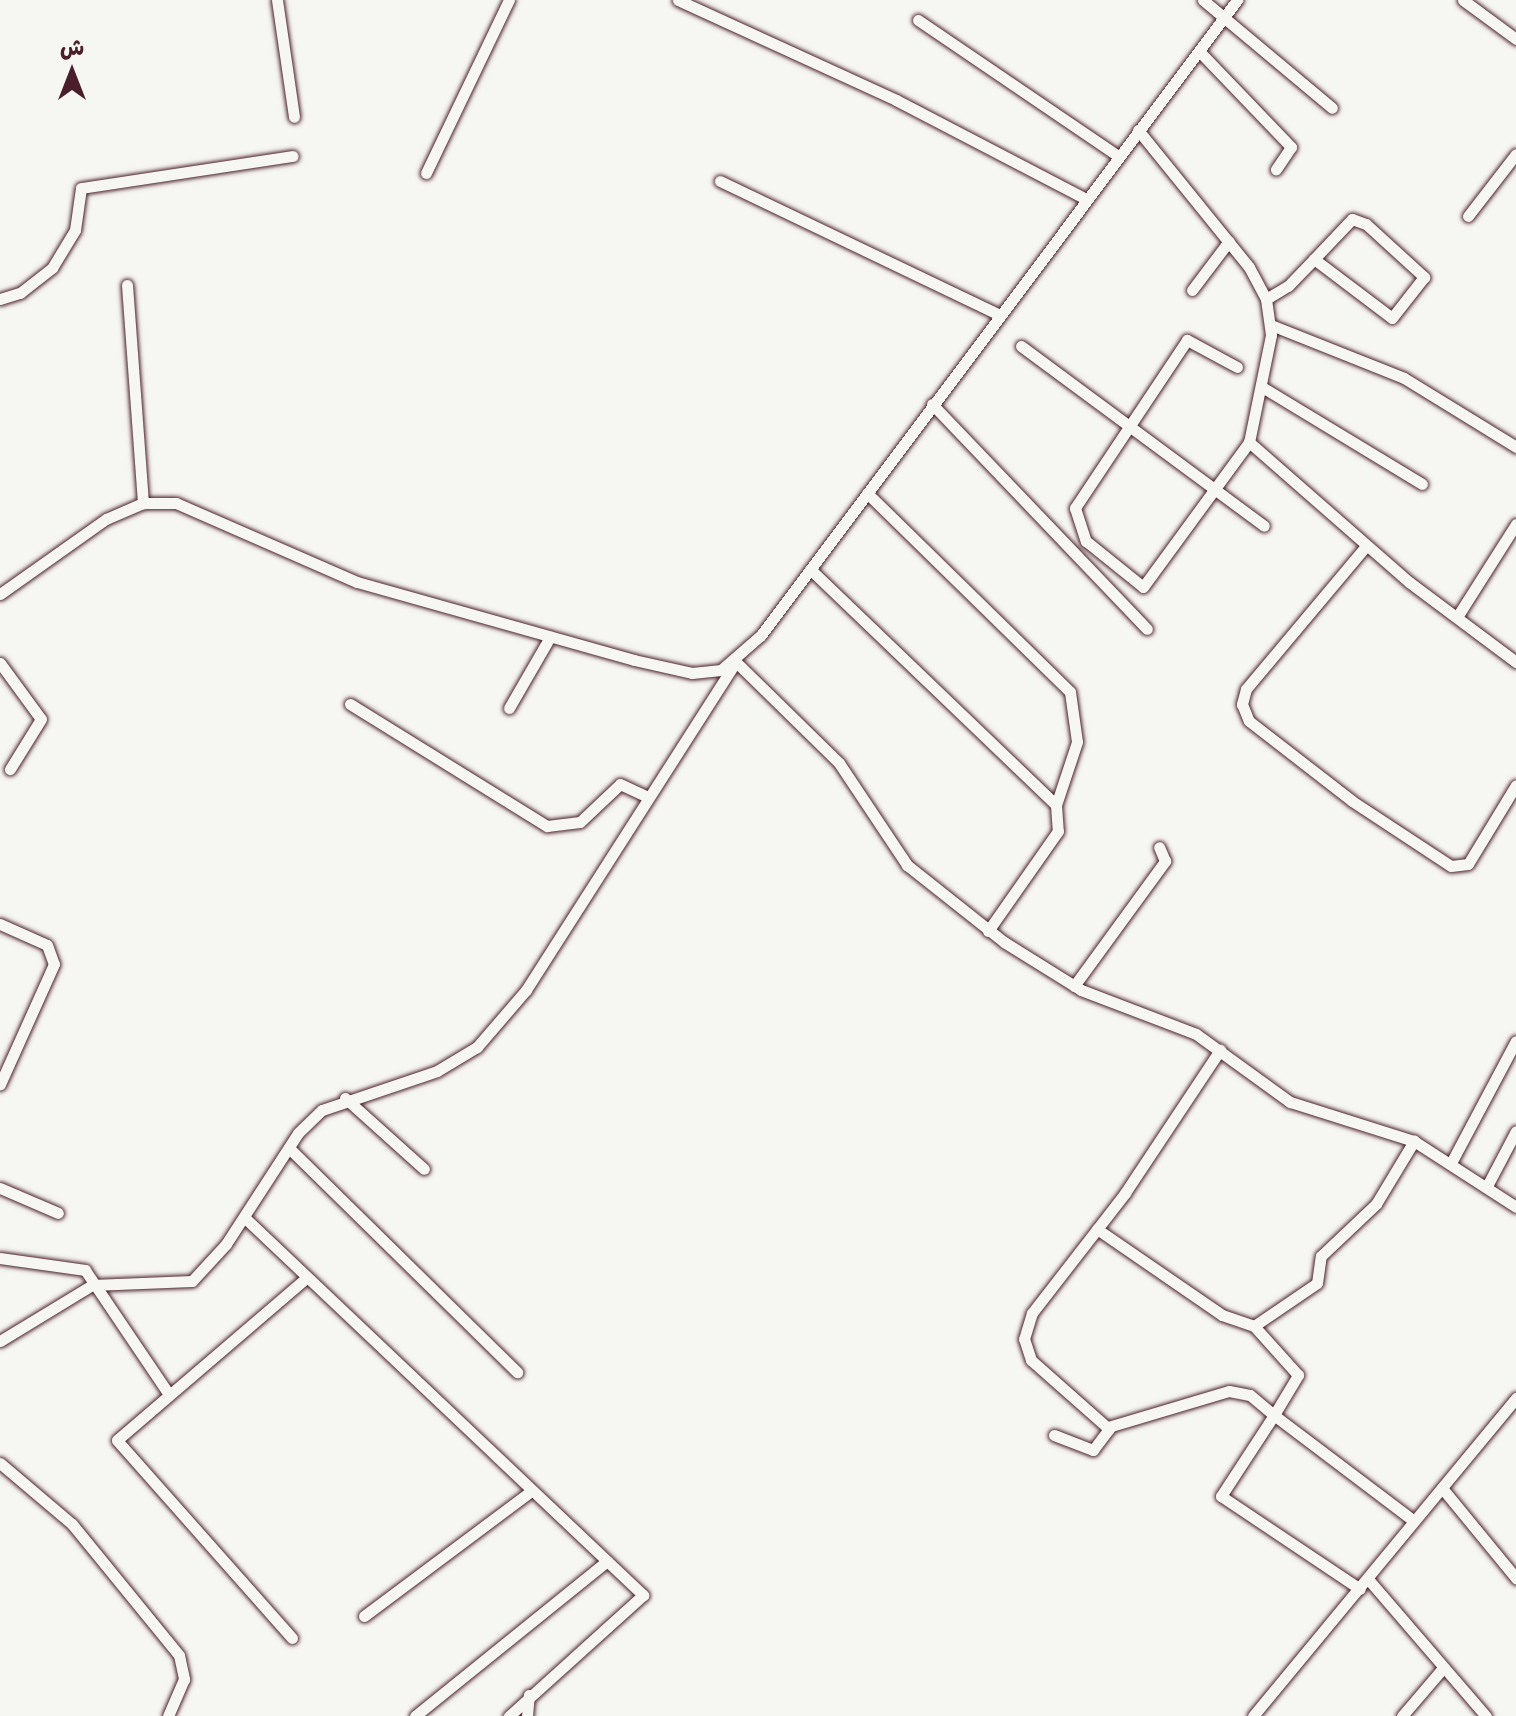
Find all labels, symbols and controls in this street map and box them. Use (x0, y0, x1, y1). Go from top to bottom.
north arrow (32, 32, 112, 112)
text: ش (60, 34, 84, 62)

